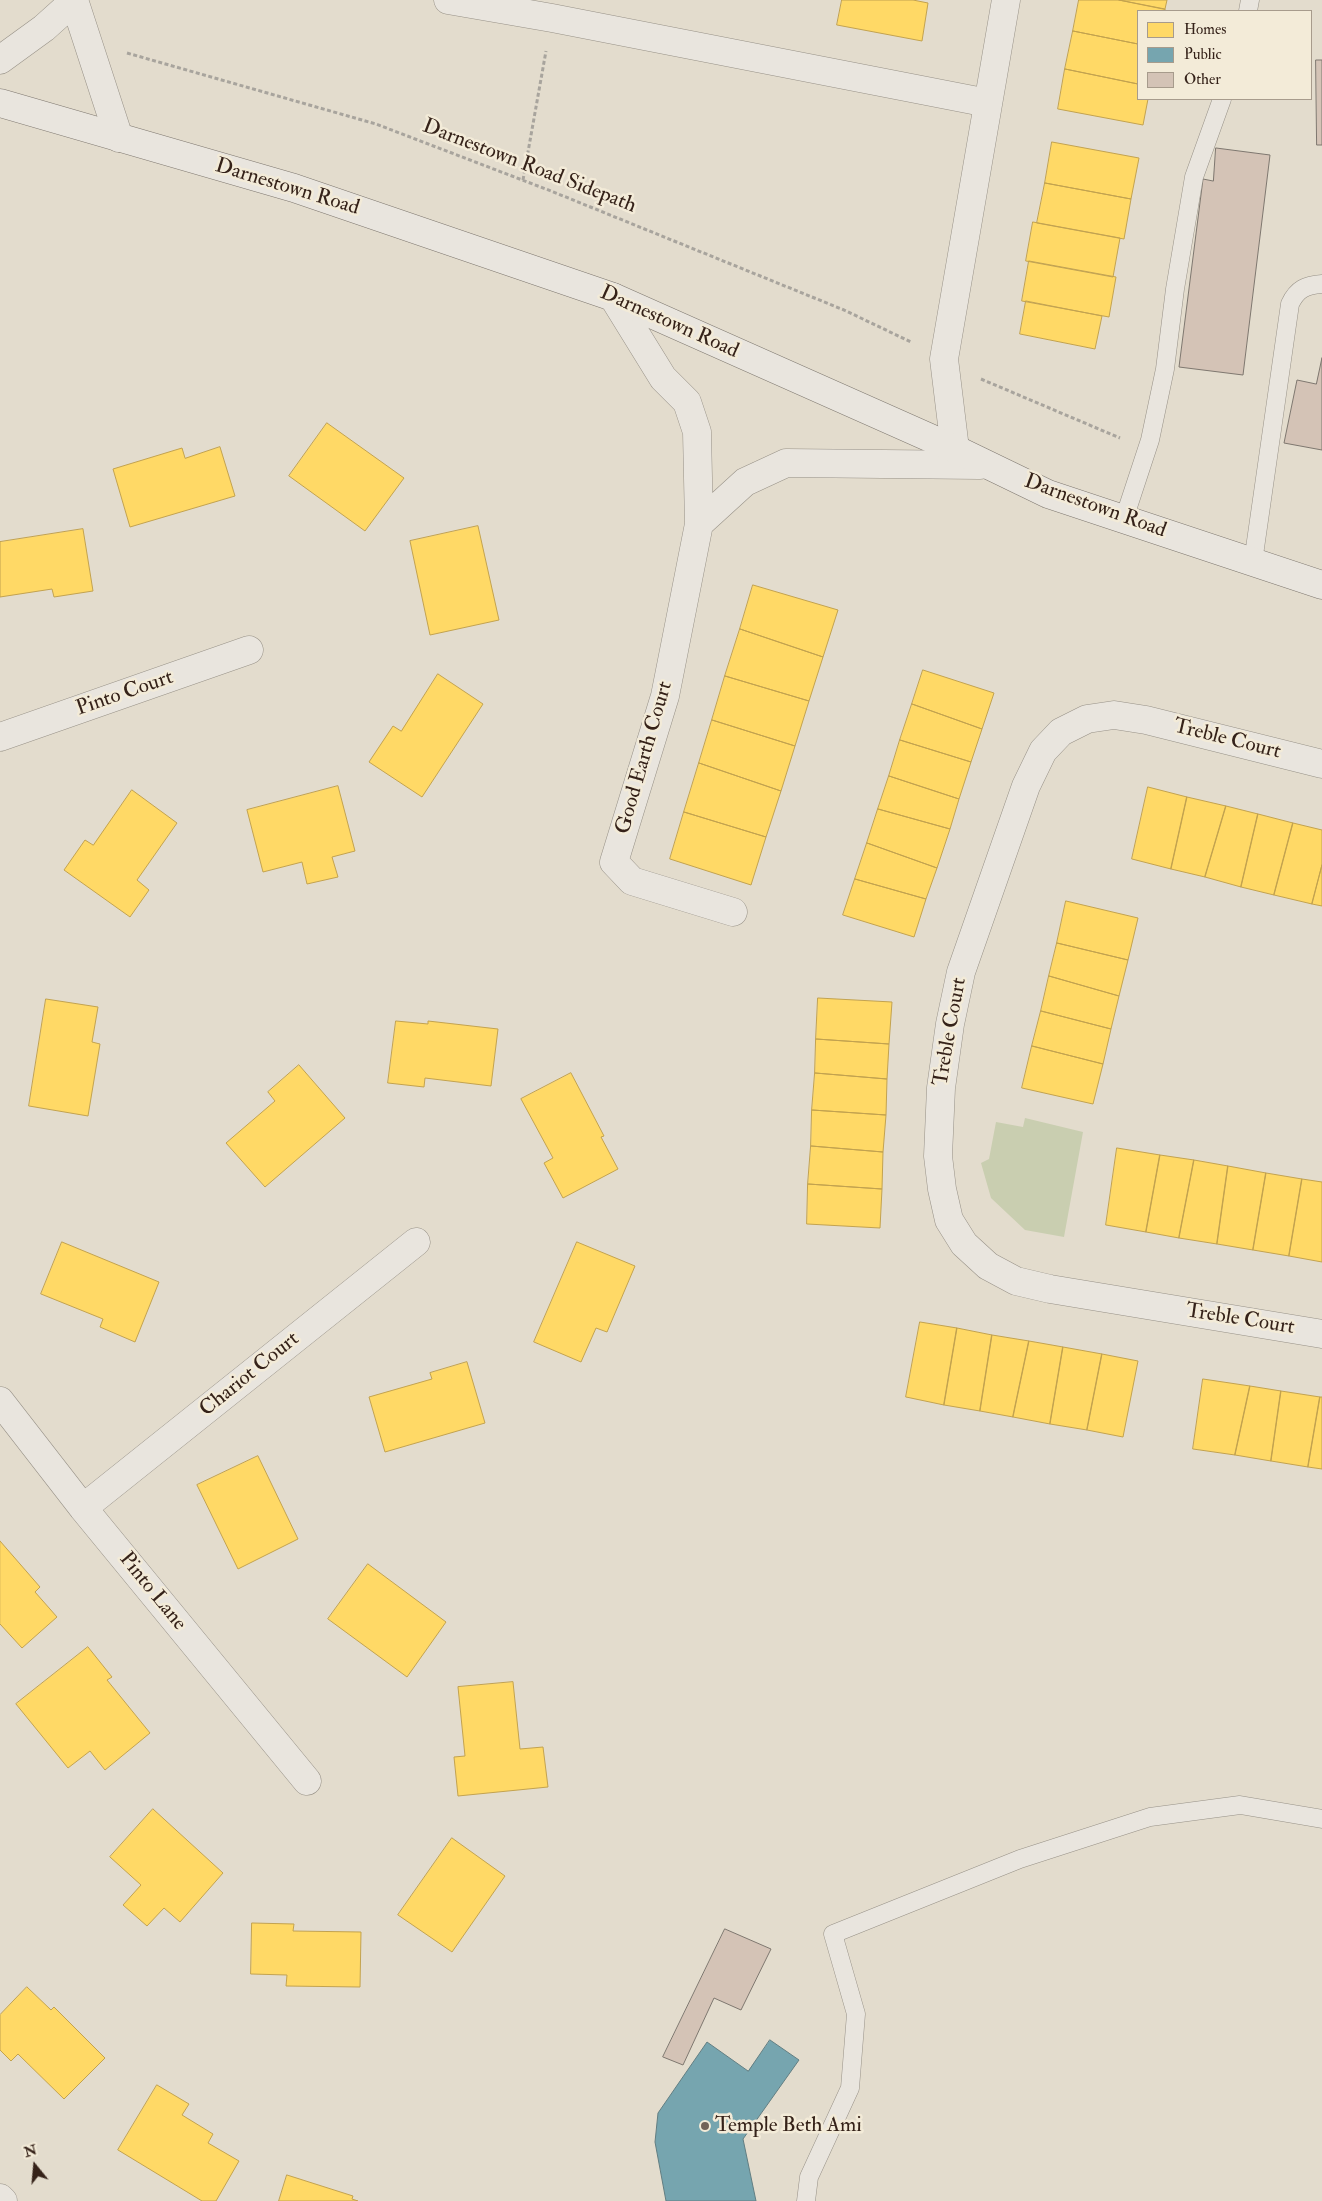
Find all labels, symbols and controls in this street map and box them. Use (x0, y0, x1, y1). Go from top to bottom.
legend (1137, 10, 1312, 100)
text: Homes (1184, 20, 1226, 39)
text: Public (1184, 45, 1222, 64)
text: Other (1184, 70, 1221, 89)
street label: Darnestown Road Sidepath (419, 115, 639, 219)
street label: Darnestown Road (212, 154, 362, 222)
street label: Darnestown Road (596, 281, 742, 365)
street label: Darnestown Road (1021, 470, 1169, 544)
street label: Pinto Court (73, 666, 177, 722)
street label: Good Earth Court (611, 679, 679, 837)
street label: Treble Court (1171, 715, 1283, 765)
street label: Treble Court (929, 976, 973, 1088)
street label: Treble Court (1184, 1299, 1296, 1341)
street label: Chariot Court (195, 1327, 305, 1423)
street label: Pinto Lane (113, 1548, 191, 1636)
place label: Temple Beth Ami (715, 2113, 862, 2139)
marker: Temple Beth Ami (699, 2120, 711, 2132)
north arrow (10, 2141, 60, 2191)
text: N (22, 2141, 39, 2161)

